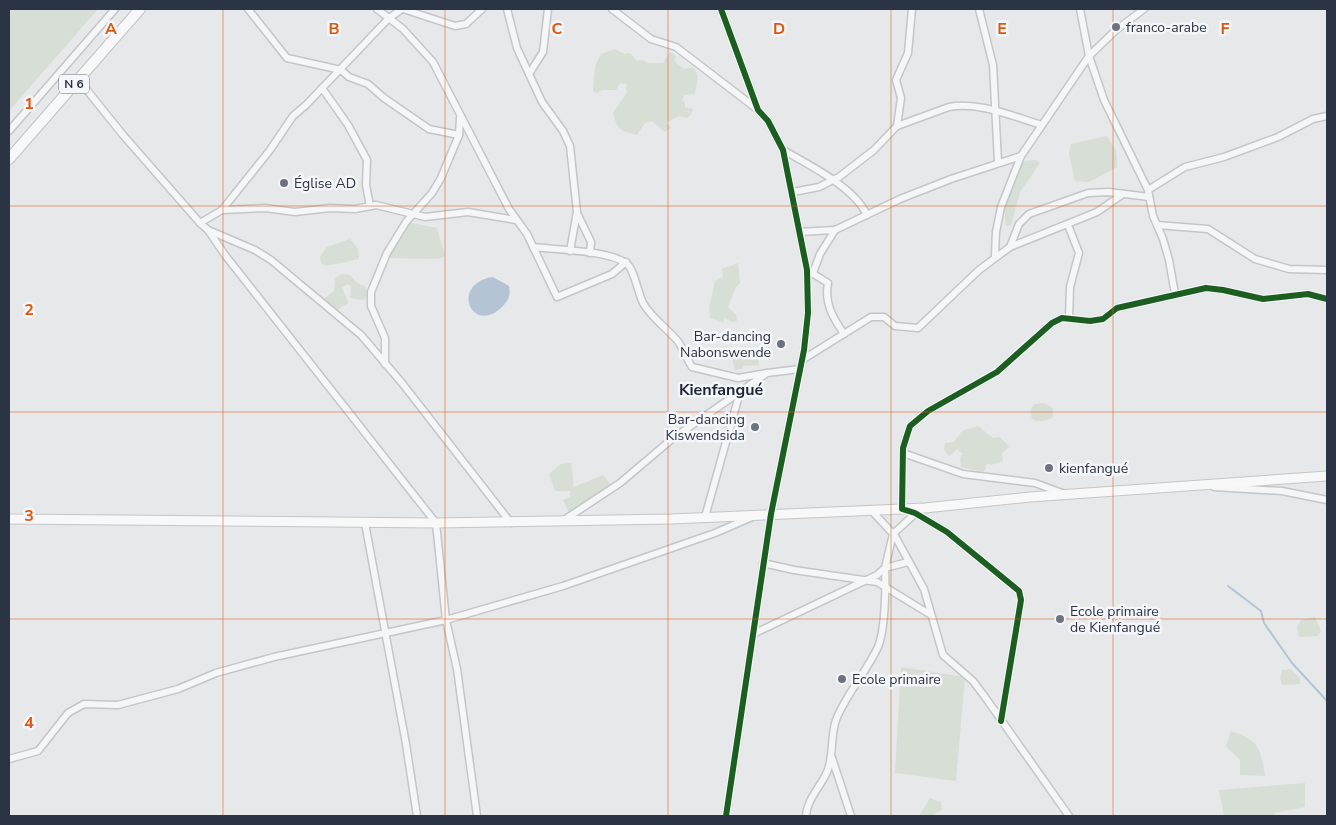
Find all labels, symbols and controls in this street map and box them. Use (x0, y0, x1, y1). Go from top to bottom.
text: A (105, 18, 117, 40)
text: B (328, 18, 340, 40)
text: C (552, 18, 563, 40)
text: D (773, 18, 785, 40)
text: E (997, 18, 1007, 40)
place label: franco-arabe (1126, 18, 1207, 37)
text: F (1221, 18, 1230, 40)
marker: franco-arabe (1110, 21, 1122, 33)
road number: N 6 (59, 74, 89, 94)
text: 1 (24, 93, 34, 115)
place label: Église AD (294, 174, 356, 193)
marker: Église AD (278, 177, 290, 189)
text: 2 (24, 299, 34, 321)
place label: Bar-dancing Nabonswende (680, 327, 771, 362)
marker: Bar-dancing Nabonswende (775, 338, 787, 350)
district label: Kienfangué (679, 379, 763, 401)
place label: Bar-dancing Kiswendsida (666, 410, 745, 445)
marker: Bar-dancing Kiswendsida (749, 421, 761, 433)
place label: kienfangué (1059, 459, 1128, 478)
marker: kienfangué (1043, 462, 1055, 474)
text: 3 (24, 505, 34, 527)
place label: Ecole primaire de Kienfangué (1070, 602, 1160, 637)
marker: Ecole primaire de Kienfangué (1054, 613, 1066, 625)
place label: Ecole primaire (852, 670, 941, 689)
marker: Ecole primaire (836, 673, 848, 685)
text: 4 (24, 712, 34, 734)

